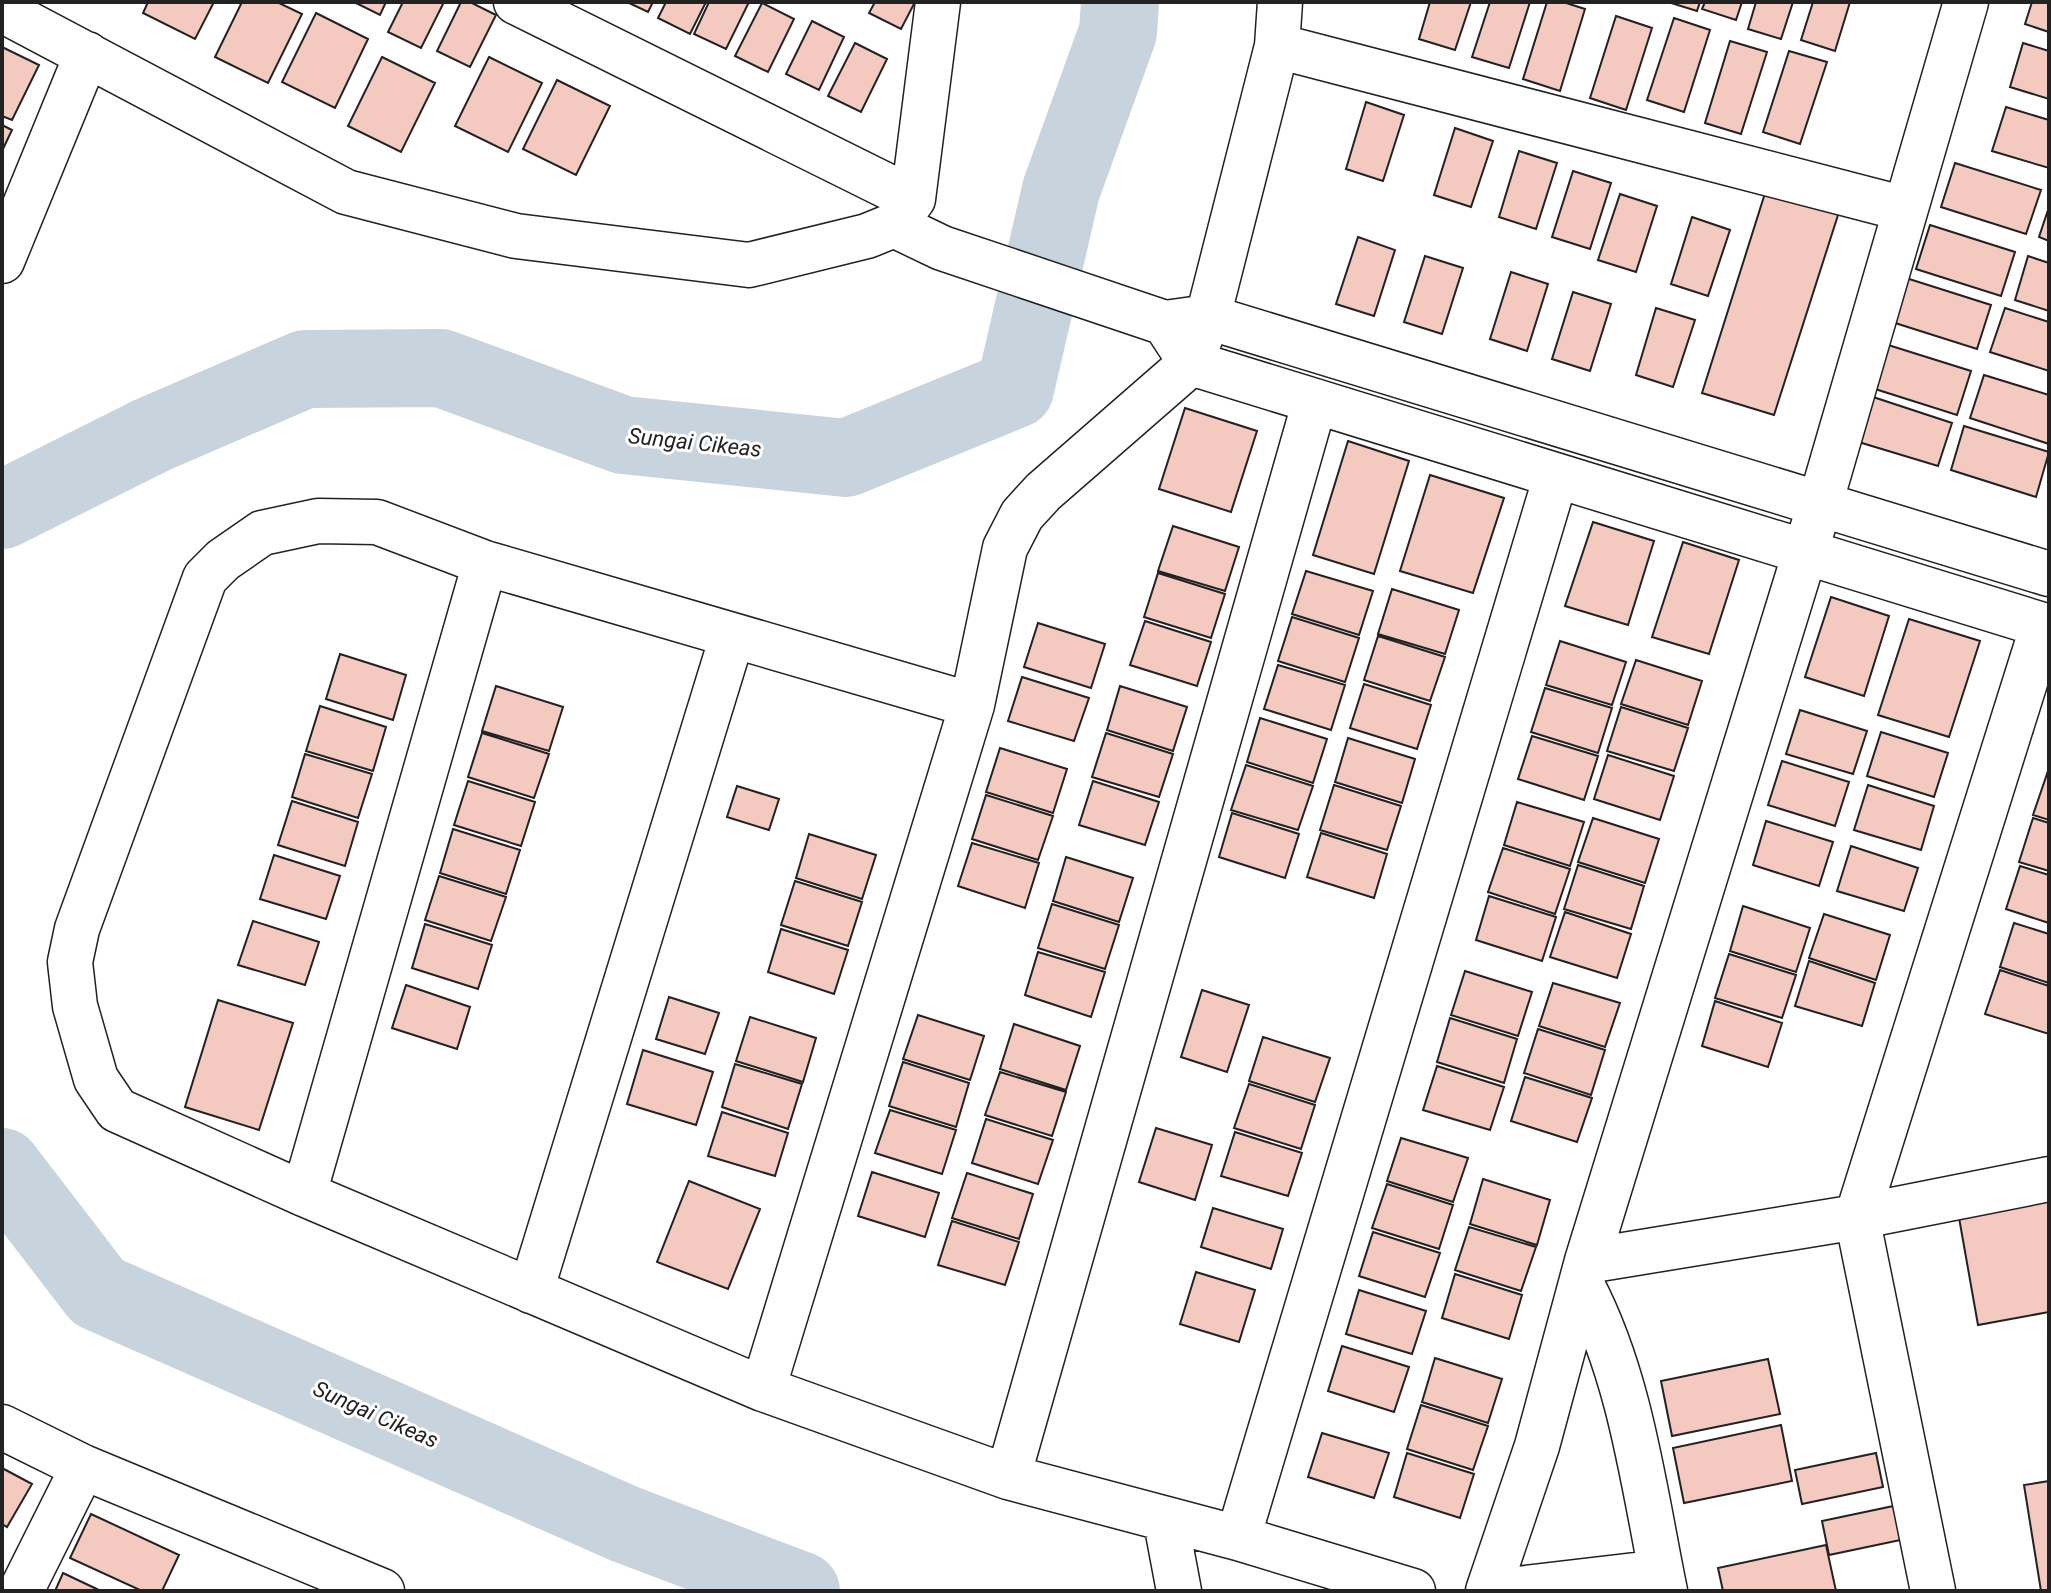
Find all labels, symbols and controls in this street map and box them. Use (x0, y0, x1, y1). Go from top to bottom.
water label: Sungai Cikeas (627, 423, 763, 462)
water label: Sungai Cikeas (309, 1376, 442, 1453)

